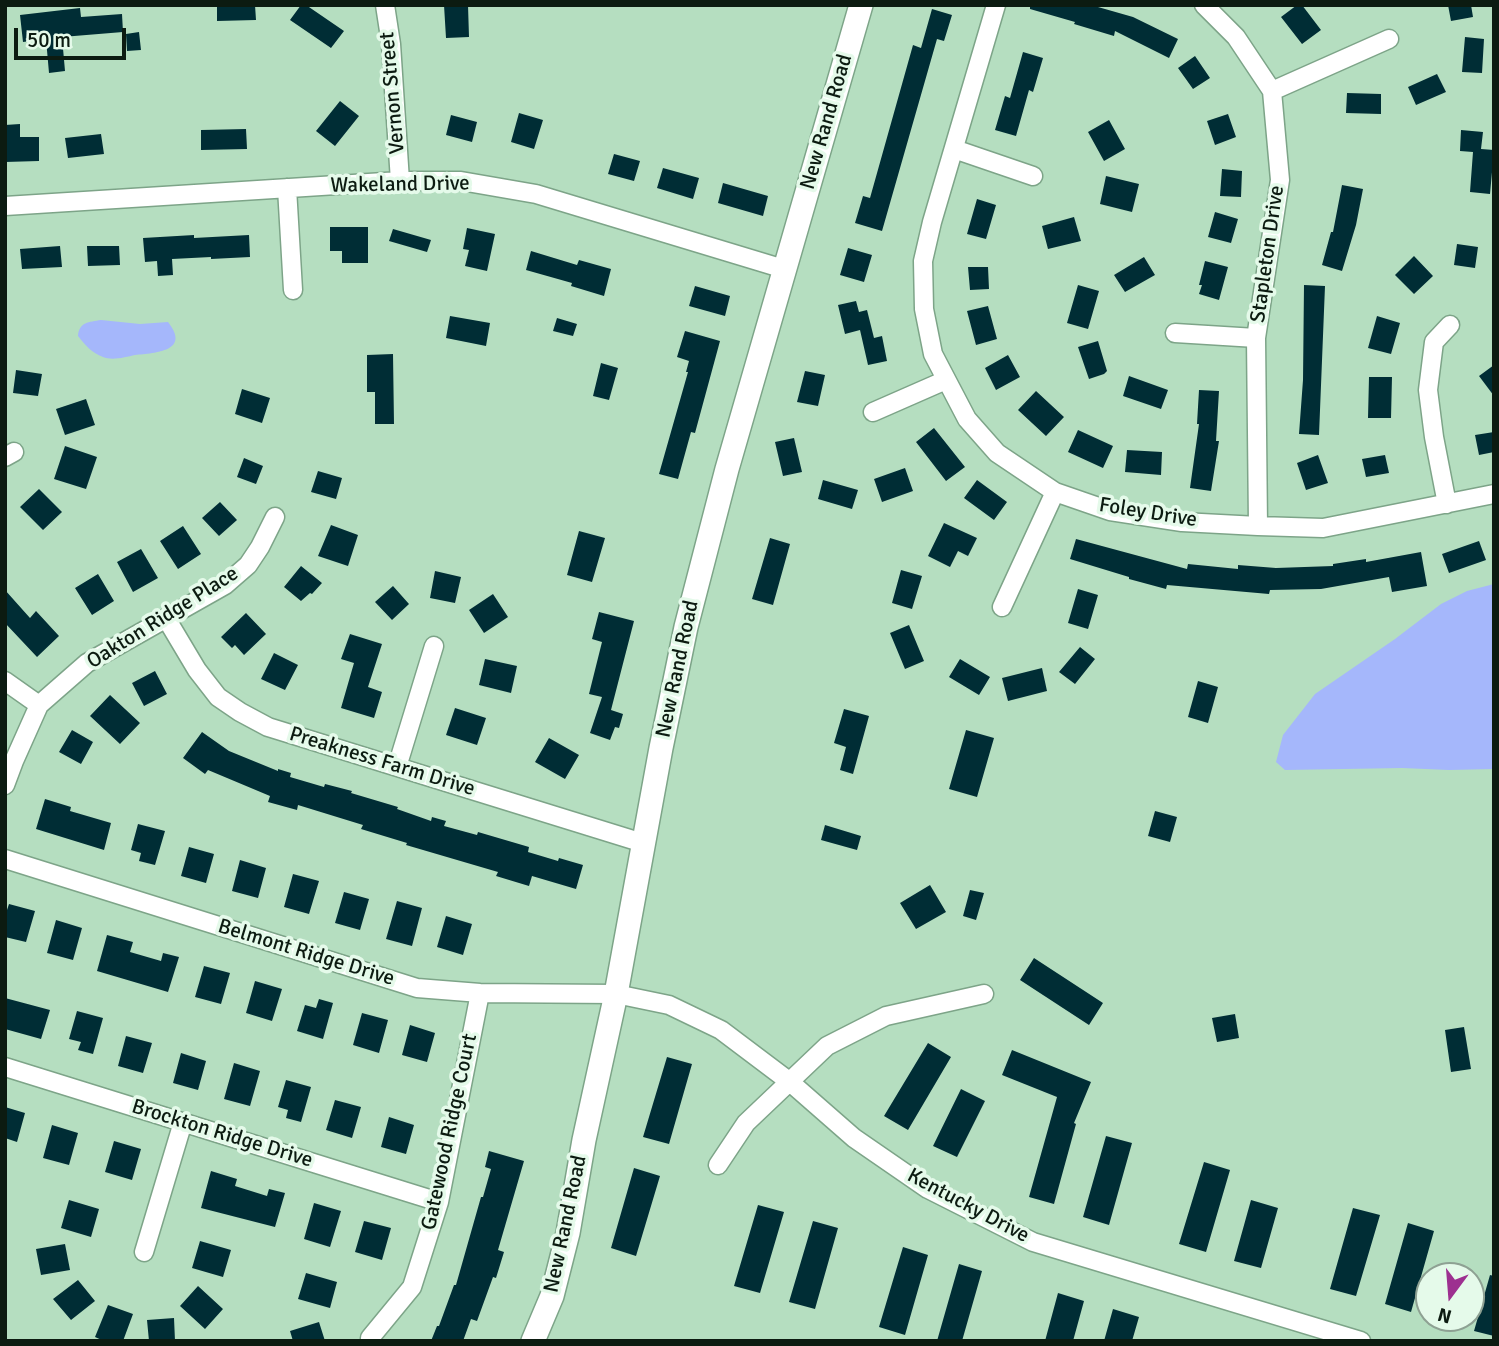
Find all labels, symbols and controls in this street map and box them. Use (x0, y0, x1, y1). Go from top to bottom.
scale bar (18, 14, 130, 58)
text: 50 m (27, 27, 71, 53)
street label: Vernon Street (375, 31, 411, 155)
street label: New Rand Road (796, 51, 858, 193)
street label: Wakeland Drive (330, 171, 470, 199)
street label: Stapleton Drive (1246, 184, 1290, 324)
street label: Foley Drive (1097, 493, 1199, 533)
street label: Oakton Ridge Place (83, 561, 243, 675)
street label: New Rand Road (651, 598, 705, 740)
street label: Preakness Farm Drive (286, 722, 478, 802)
street label: Belmont Ridge Drive (215, 914, 397, 992)
street label: Gatewood Ridge Court (417, 1032, 483, 1232)
street label: Brockton Ridge Drive (128, 1094, 316, 1174)
street label: New Rand Road (539, 1153, 593, 1295)
street label: Kentucky Drive (903, 1163, 1033, 1249)
north arrow (1415, 1262, 1485, 1332)
text: N (1435, 1302, 1454, 1329)

